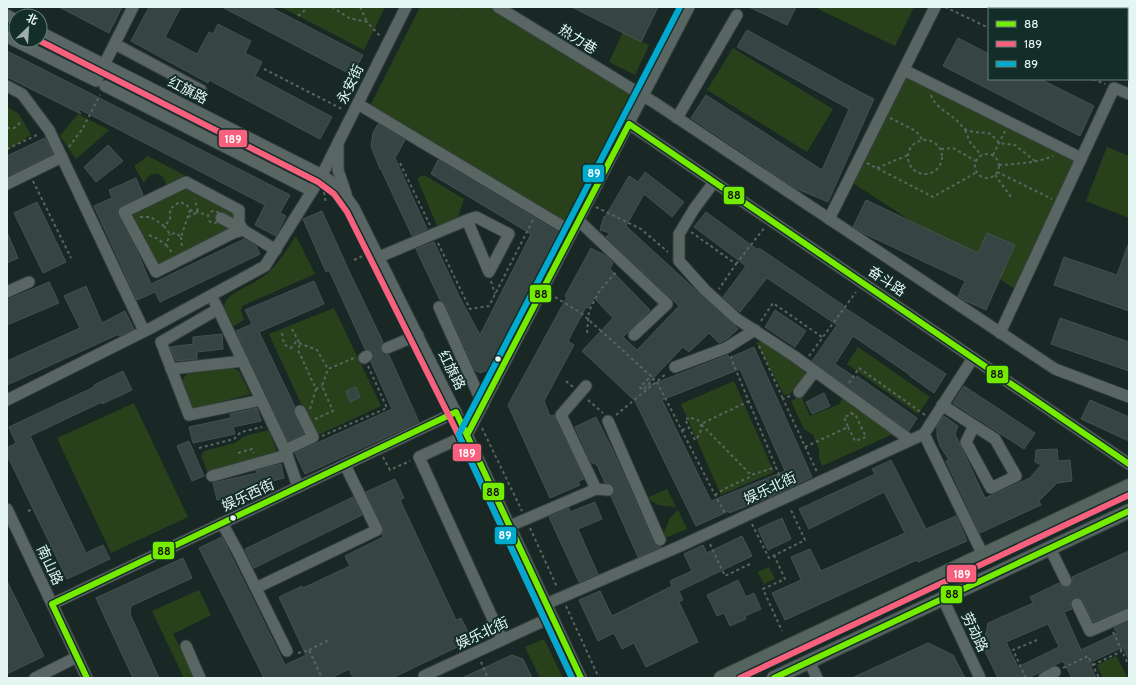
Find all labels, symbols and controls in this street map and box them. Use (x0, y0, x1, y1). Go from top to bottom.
north arrow (8, 8, 48, 48)
legend (988, 8, 1128, 80)
text: 北 (24, 10, 40, 28)
text: 88 (1024, 16, 1039, 31)
street label: 热力巷 (555, 20, 601, 58)
text: 189 (1024, 36, 1042, 51)
text: 89 (1024, 56, 1038, 71)
street label: 永安街 (333, 61, 367, 107)
street label: 红旗路 (165, 72, 211, 108)
line badge: 189 (218, 129, 248, 148)
text: 189 (225, 132, 241, 146)
line badge: 89 (582, 164, 605, 183)
text: 89 (588, 166, 600, 180)
line badge: 88 (723, 186, 745, 205)
text: 88 (727, 188, 741, 202)
street label: 奋斗路 (865, 262, 909, 300)
line badge: 88 (529, 284, 552, 303)
text: 88 (534, 287, 548, 301)
street label: 红旗路 (434, 347, 470, 393)
unlabelled marker (493, 354, 503, 364)
line badge: 88 (986, 365, 1009, 384)
text: 88 (990, 367, 1004, 381)
line badge: 189 (452, 443, 482, 462)
text: 189 (459, 446, 475, 460)
street label: 娱乐北街 (741, 468, 799, 508)
street label: 娱乐西街 (219, 475, 277, 515)
line badge: 88 (482, 482, 505, 501)
text: 88 (486, 485, 500, 499)
unlabelled marker (228, 513, 238, 523)
line badge: 89 (494, 526, 517, 545)
text: 89 (499, 528, 511, 542)
line badge: 88 (152, 541, 175, 560)
street label: 南山路 (33, 542, 67, 588)
text: 88 (157, 544, 171, 558)
line badge: 189 (946, 564, 977, 583)
text: 189 (954, 567, 970, 581)
line badge: 88 (940, 585, 963, 604)
text: 88 (945, 587, 959, 601)
street label: 劳动路 (958, 609, 992, 655)
street label: 娱乐北街 (453, 613, 511, 653)

